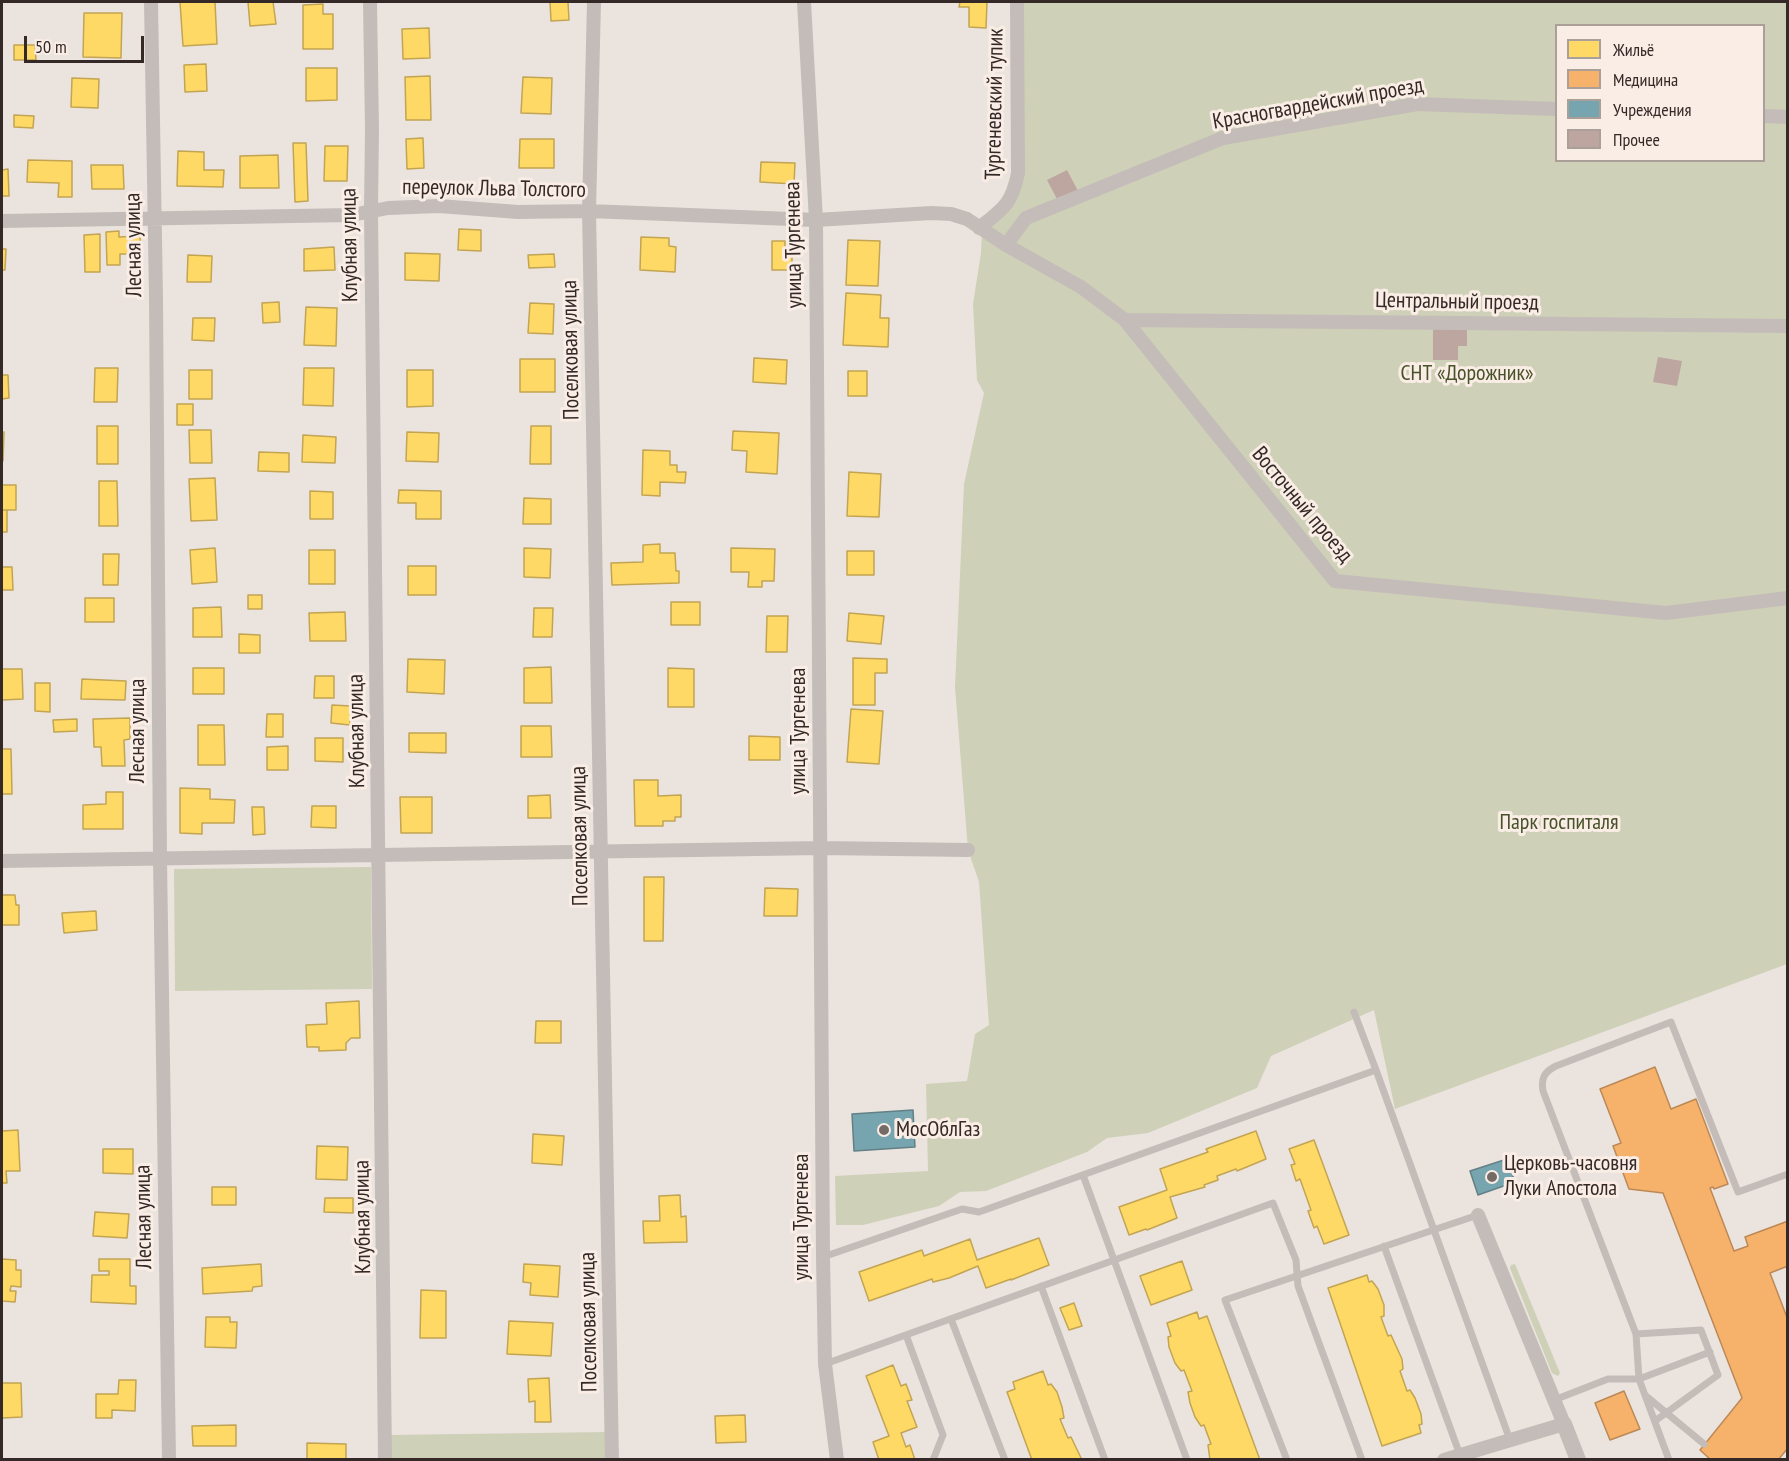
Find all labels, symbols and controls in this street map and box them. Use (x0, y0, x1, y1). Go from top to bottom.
scale bar (27, 24, 147, 62)
legend (1555, 24, 1765, 162)
street label: Тургеневский тупик (980, 28, 1010, 180)
text: 50 m (35, 35, 67, 58)
text: Жильё (1613, 38, 1654, 61)
text: Медицина (1613, 68, 1678, 91)
street label: Красногвардейский проезд (1211, 72, 1425, 136)
text: Учреждения (1613, 98, 1691, 121)
text: Прочее (1613, 128, 1660, 151)
street label: переулок Льва Толстого (402, 174, 586, 204)
street label: улица Тургенева (780, 181, 808, 309)
street label: Клубная улица (336, 188, 364, 302)
street label: Лесная улица (120, 193, 148, 297)
street label: Поселковая улица (557, 280, 585, 420)
street label: Центральный проезд (1375, 287, 1539, 317)
park label: СНТ «Дорожник» (1401, 361, 1533, 387)
street label: Восточный проезд (1246, 442, 1358, 568)
street label: улица Тургенева (786, 668, 812, 794)
street label: Клубная улица (343, 674, 371, 788)
street label: Лесная улица (125, 679, 151, 783)
street label: Поселковая улица (566, 766, 594, 906)
park label: Парк госпиталя (1499, 810, 1619, 836)
place label: МосОблГаз (896, 1117, 980, 1143)
marker: МосОблГаз (877, 1123, 891, 1137)
place label: Церковь-часовня Луки Апостола (1504, 1151, 1637, 1202)
street label: улица Тургенева (789, 1154, 815, 1280)
street label: Клубная улица (349, 1160, 377, 1274)
street label: Лесная улица (130, 1165, 158, 1269)
marker: Церковь-часовня Луки Апостола (1485, 1170, 1499, 1184)
street label: Поселковая улица (575, 1252, 603, 1392)

